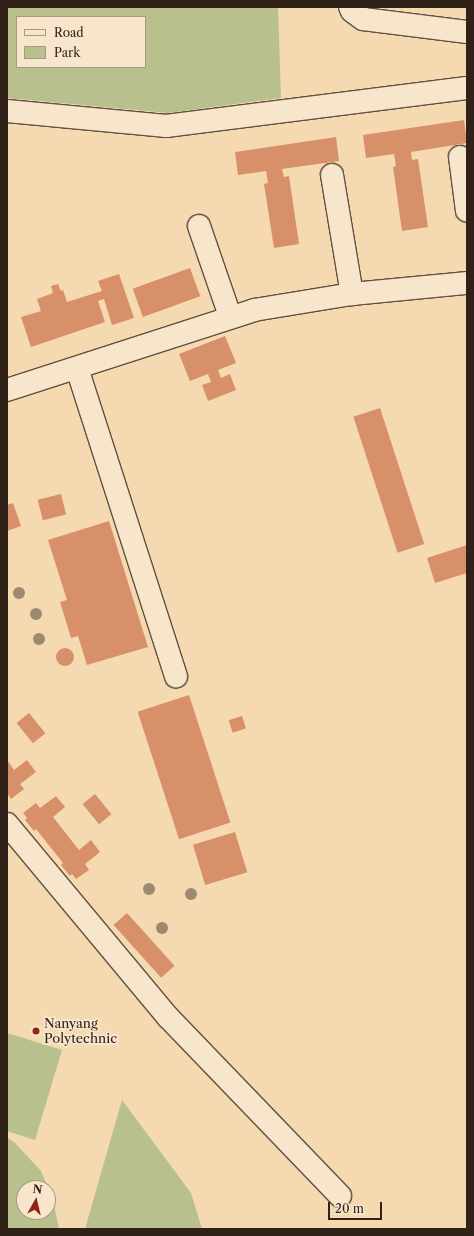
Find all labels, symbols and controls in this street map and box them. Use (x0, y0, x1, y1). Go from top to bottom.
legend (16, 16, 146, 68)
text: Road (54, 25, 84, 40)
text: Park (54, 45, 80, 60)
place label: Nanyang Polytechnic (44, 1016, 117, 1047)
marker: Nanyang Polytechnic (31, 1026, 41, 1036)
north arrow (16, 1180, 56, 1220)
text: N (32, 1182, 43, 1197)
scale bar (330, 1194, 384, 1220)
text: 20 m (335, 1201, 364, 1216)

